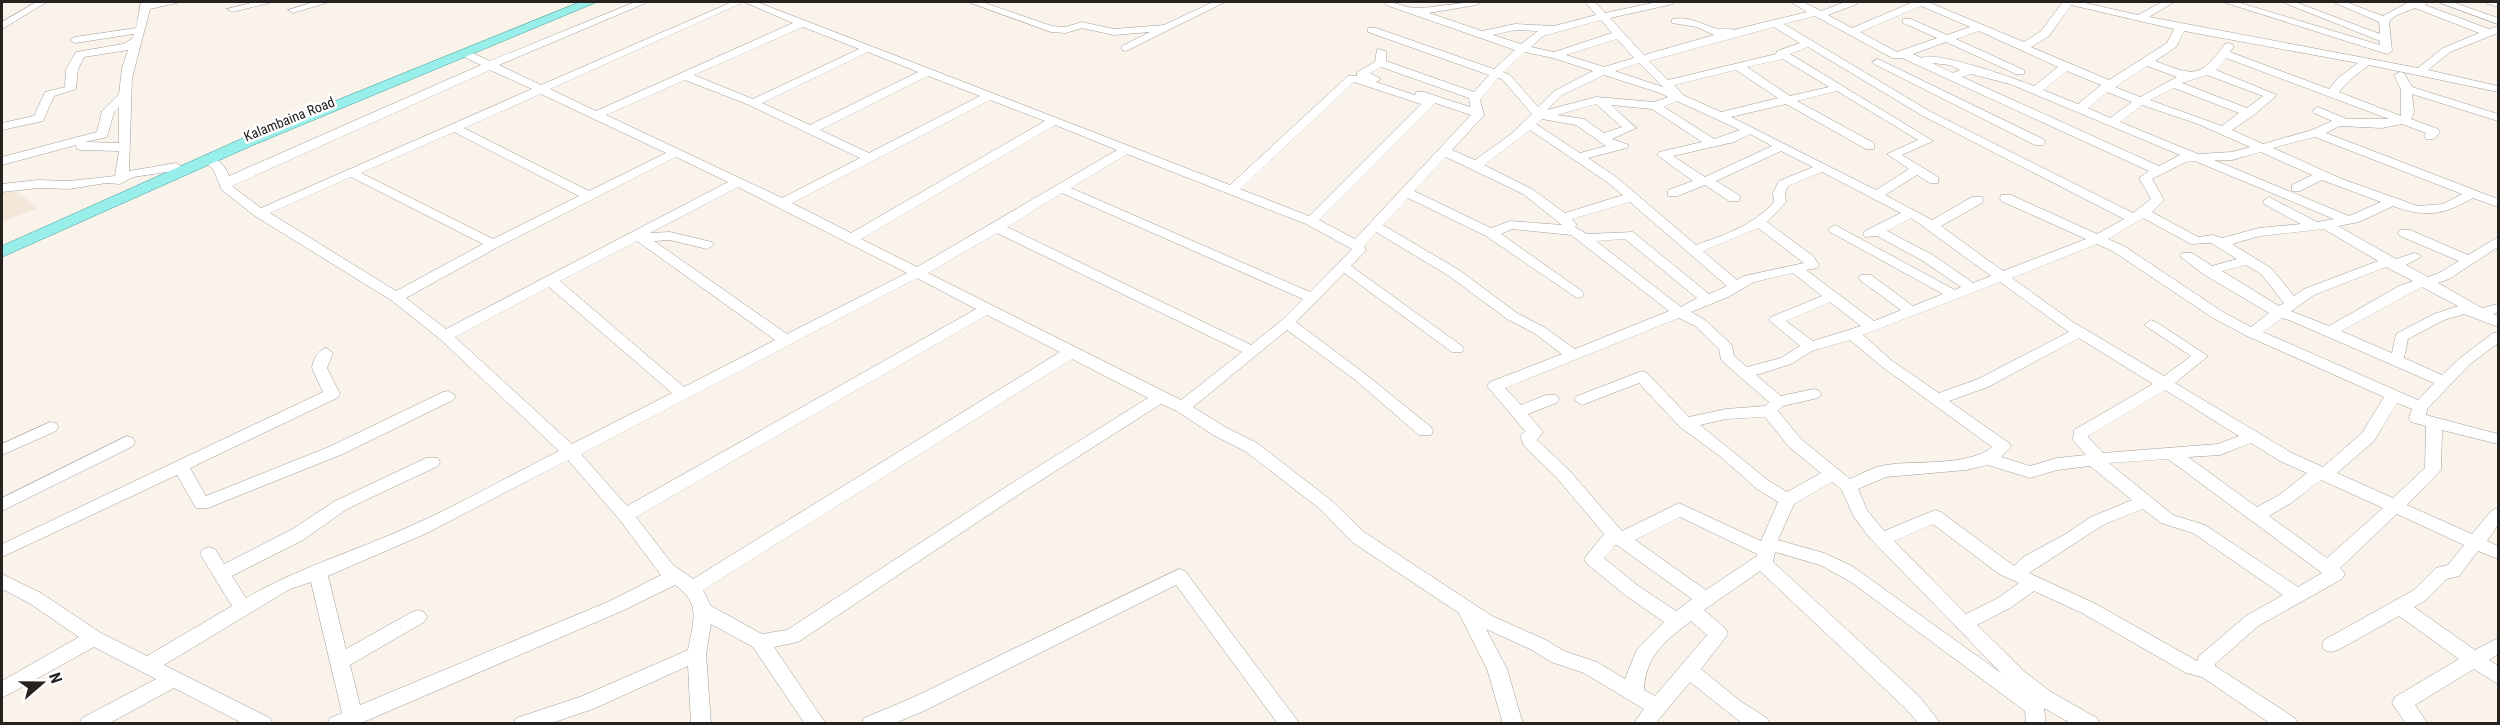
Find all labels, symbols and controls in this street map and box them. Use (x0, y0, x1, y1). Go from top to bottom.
street label: Kalambaina Road (241, 94, 337, 144)
north arrow (12, 653, 72, 713)
text: N (45, 670, 66, 686)

